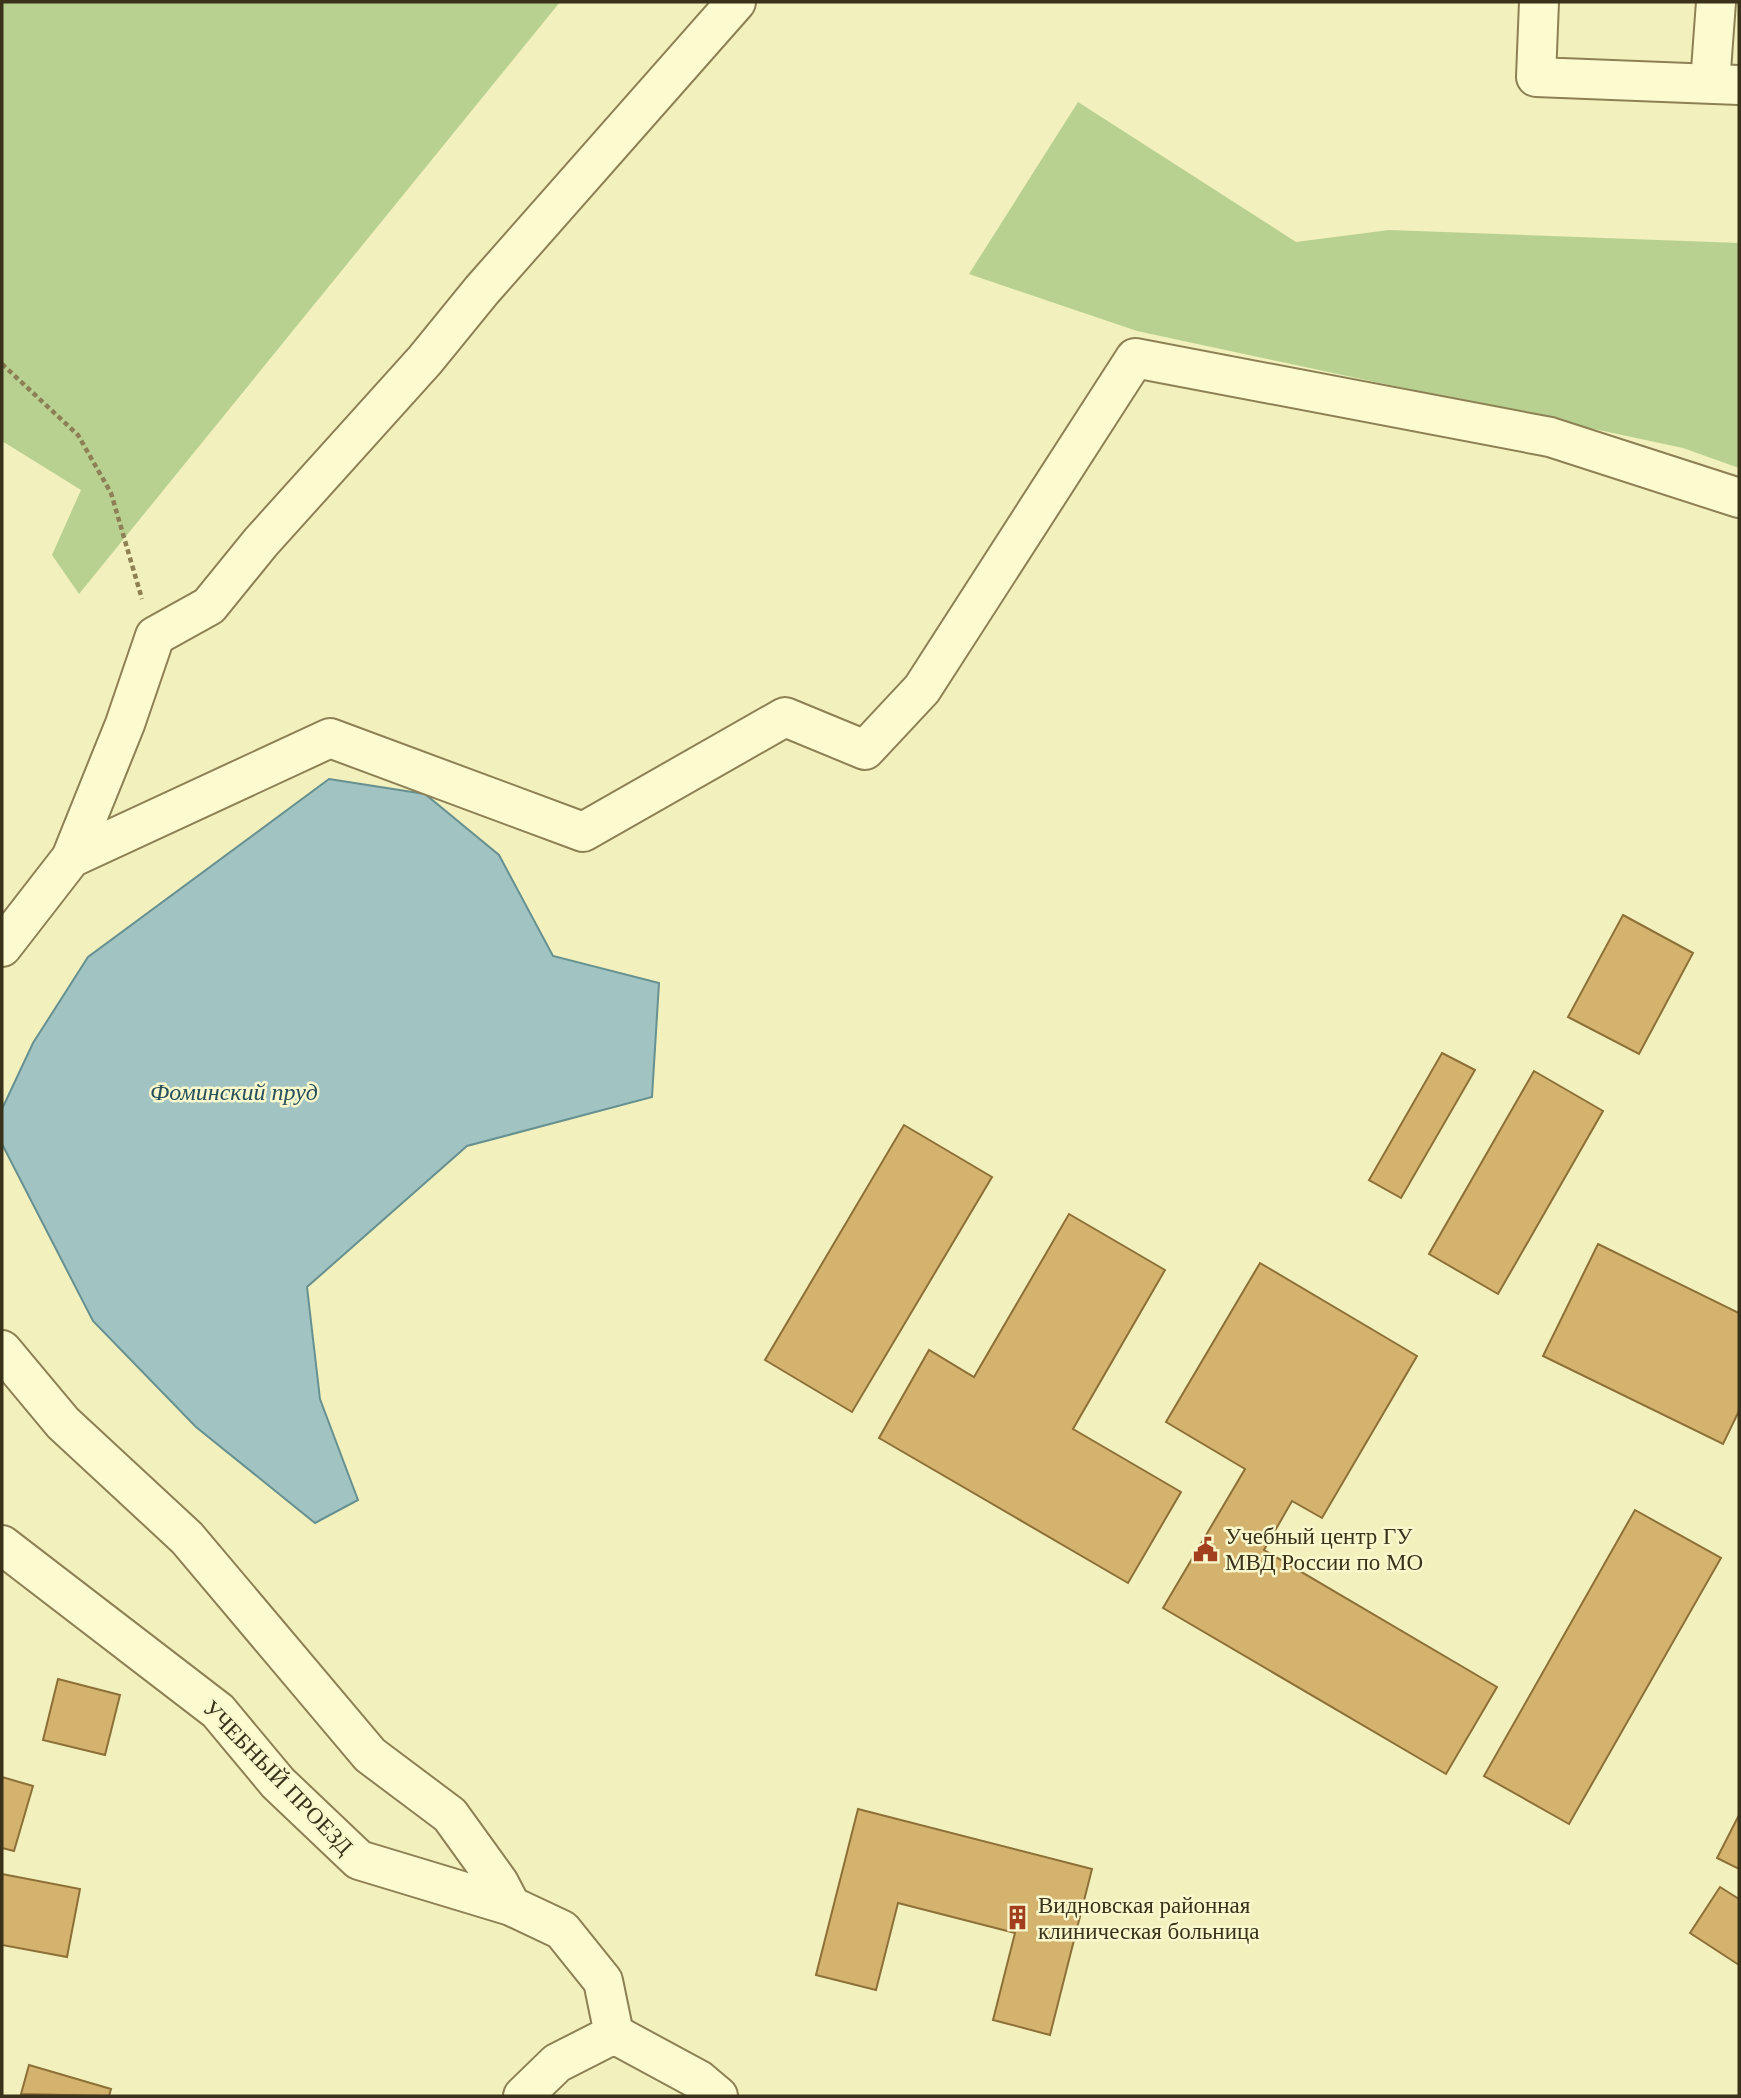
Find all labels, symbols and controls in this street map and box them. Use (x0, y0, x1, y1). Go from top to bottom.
water label: Фоминский пруд (150, 1079, 318, 1105)
place label: Учебный центр ГУ МВД России по МО (1225, 1524, 1423, 1575)
public building icon: Учебный центр ГУ МВД России по МО (1191, 1535, 1219, 1563)
street label: УЧЕБНЫЙ ПРОЕЗД (198, 1695, 358, 1860)
place label: Видновская районная клиническая больница (1038, 1893, 1260, 1944)
building icon: Видновская районная клиническая больница (1004, 1904, 1032, 1932)

